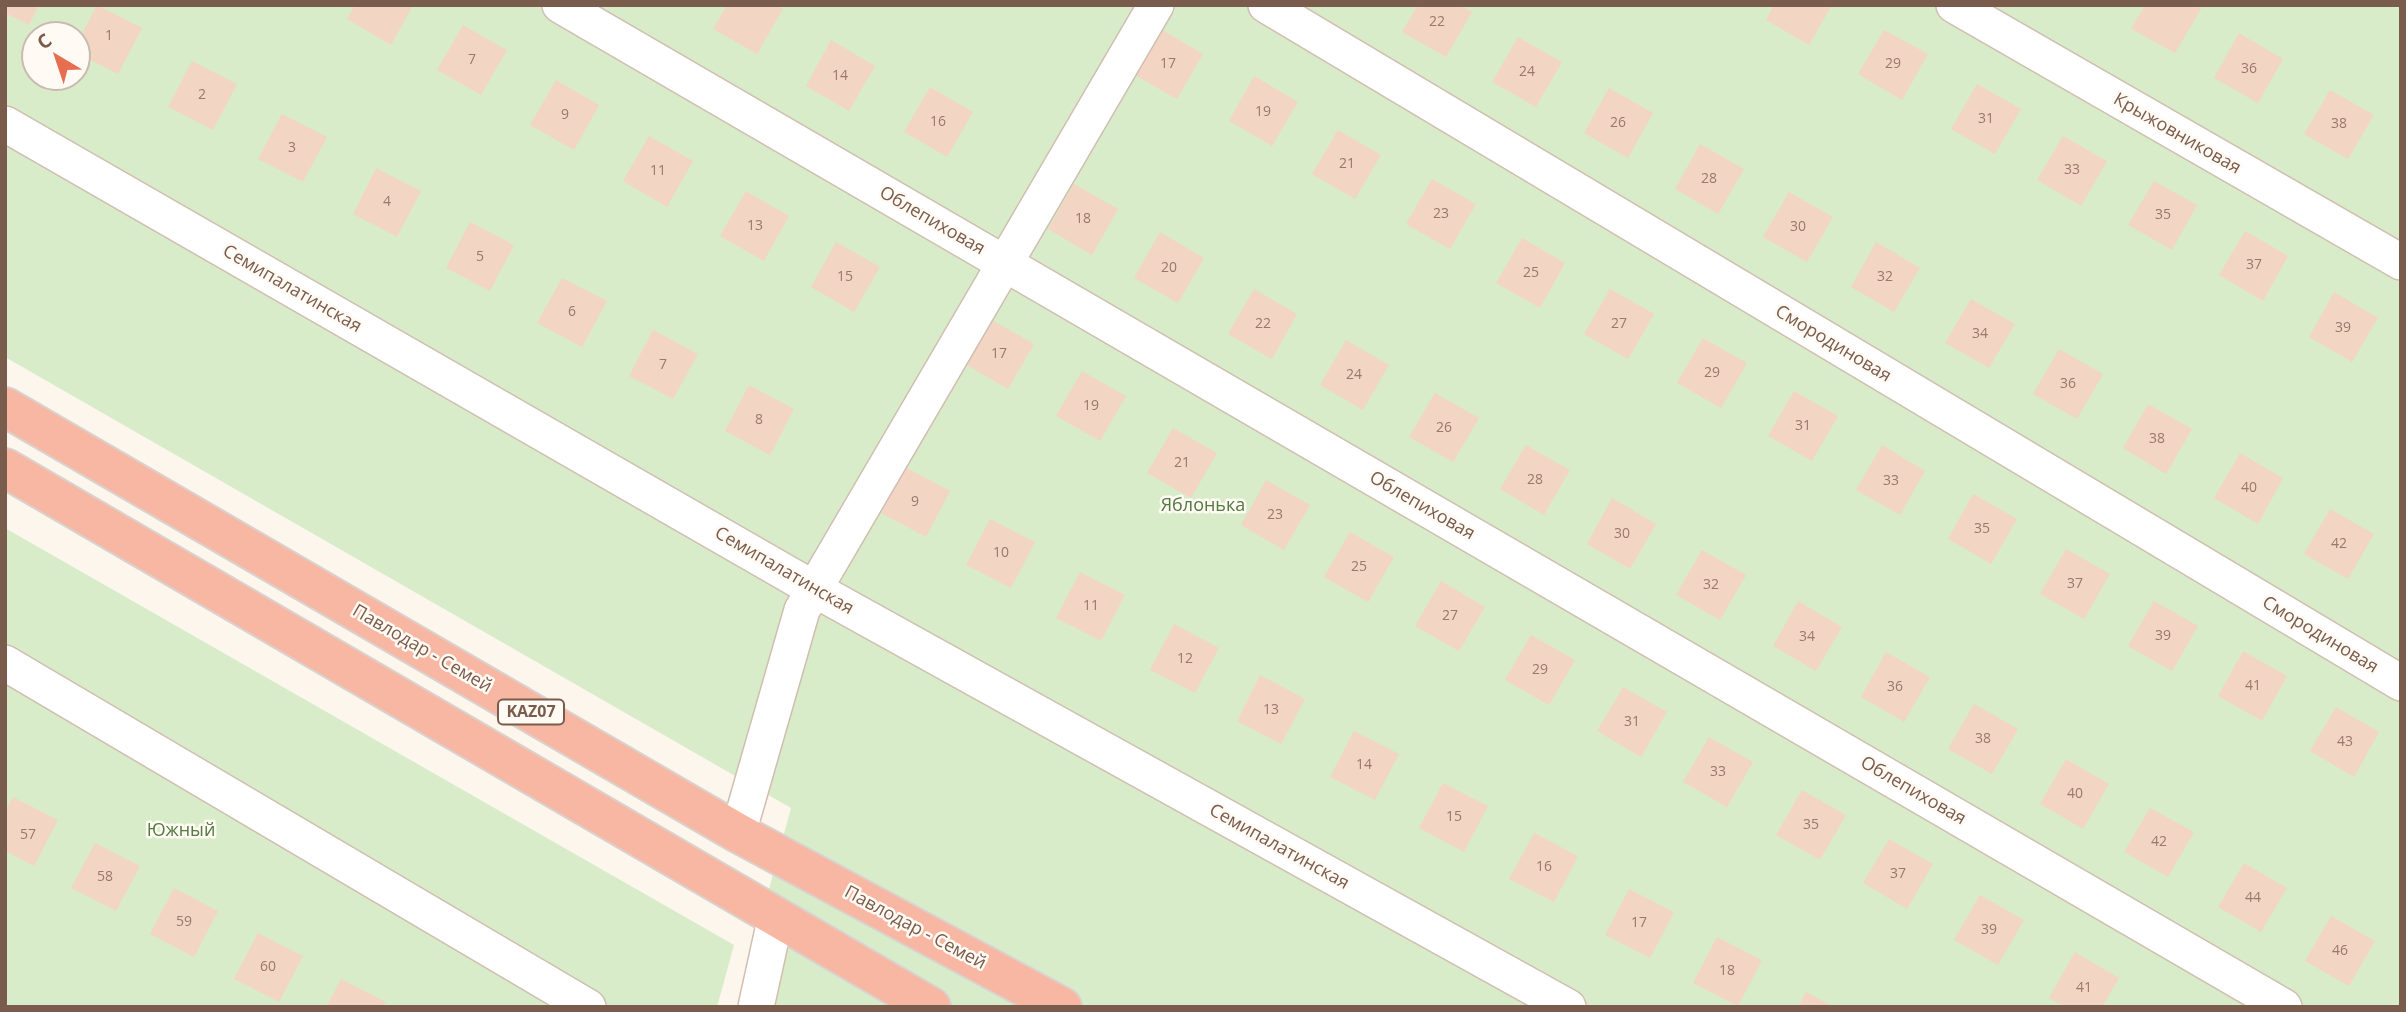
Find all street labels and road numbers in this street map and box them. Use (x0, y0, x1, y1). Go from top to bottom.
street label: Крыжовниковая (2109, 89, 2245, 179)
street label: Облепиховая (875, 182, 989, 260)
street label: Семипалатинская (219, 240, 365, 338)
street label: Смородиновая (1771, 301, 1895, 387)
street label: Облепиховая (1365, 467, 1479, 545)
street label: Семипалатинская (711, 522, 857, 620)
street label: Смородиновая (2258, 592, 2382, 678)
street label: Павлодар - Семей (348, 600, 496, 698)
road number: KAZ07 (498, 699, 564, 724)
street label: Облепиховая (1856, 752, 1970, 830)
street label: Семипалатинская (1205, 800, 1353, 894)
street label: Павлодар - Семей (840, 882, 990, 974)

